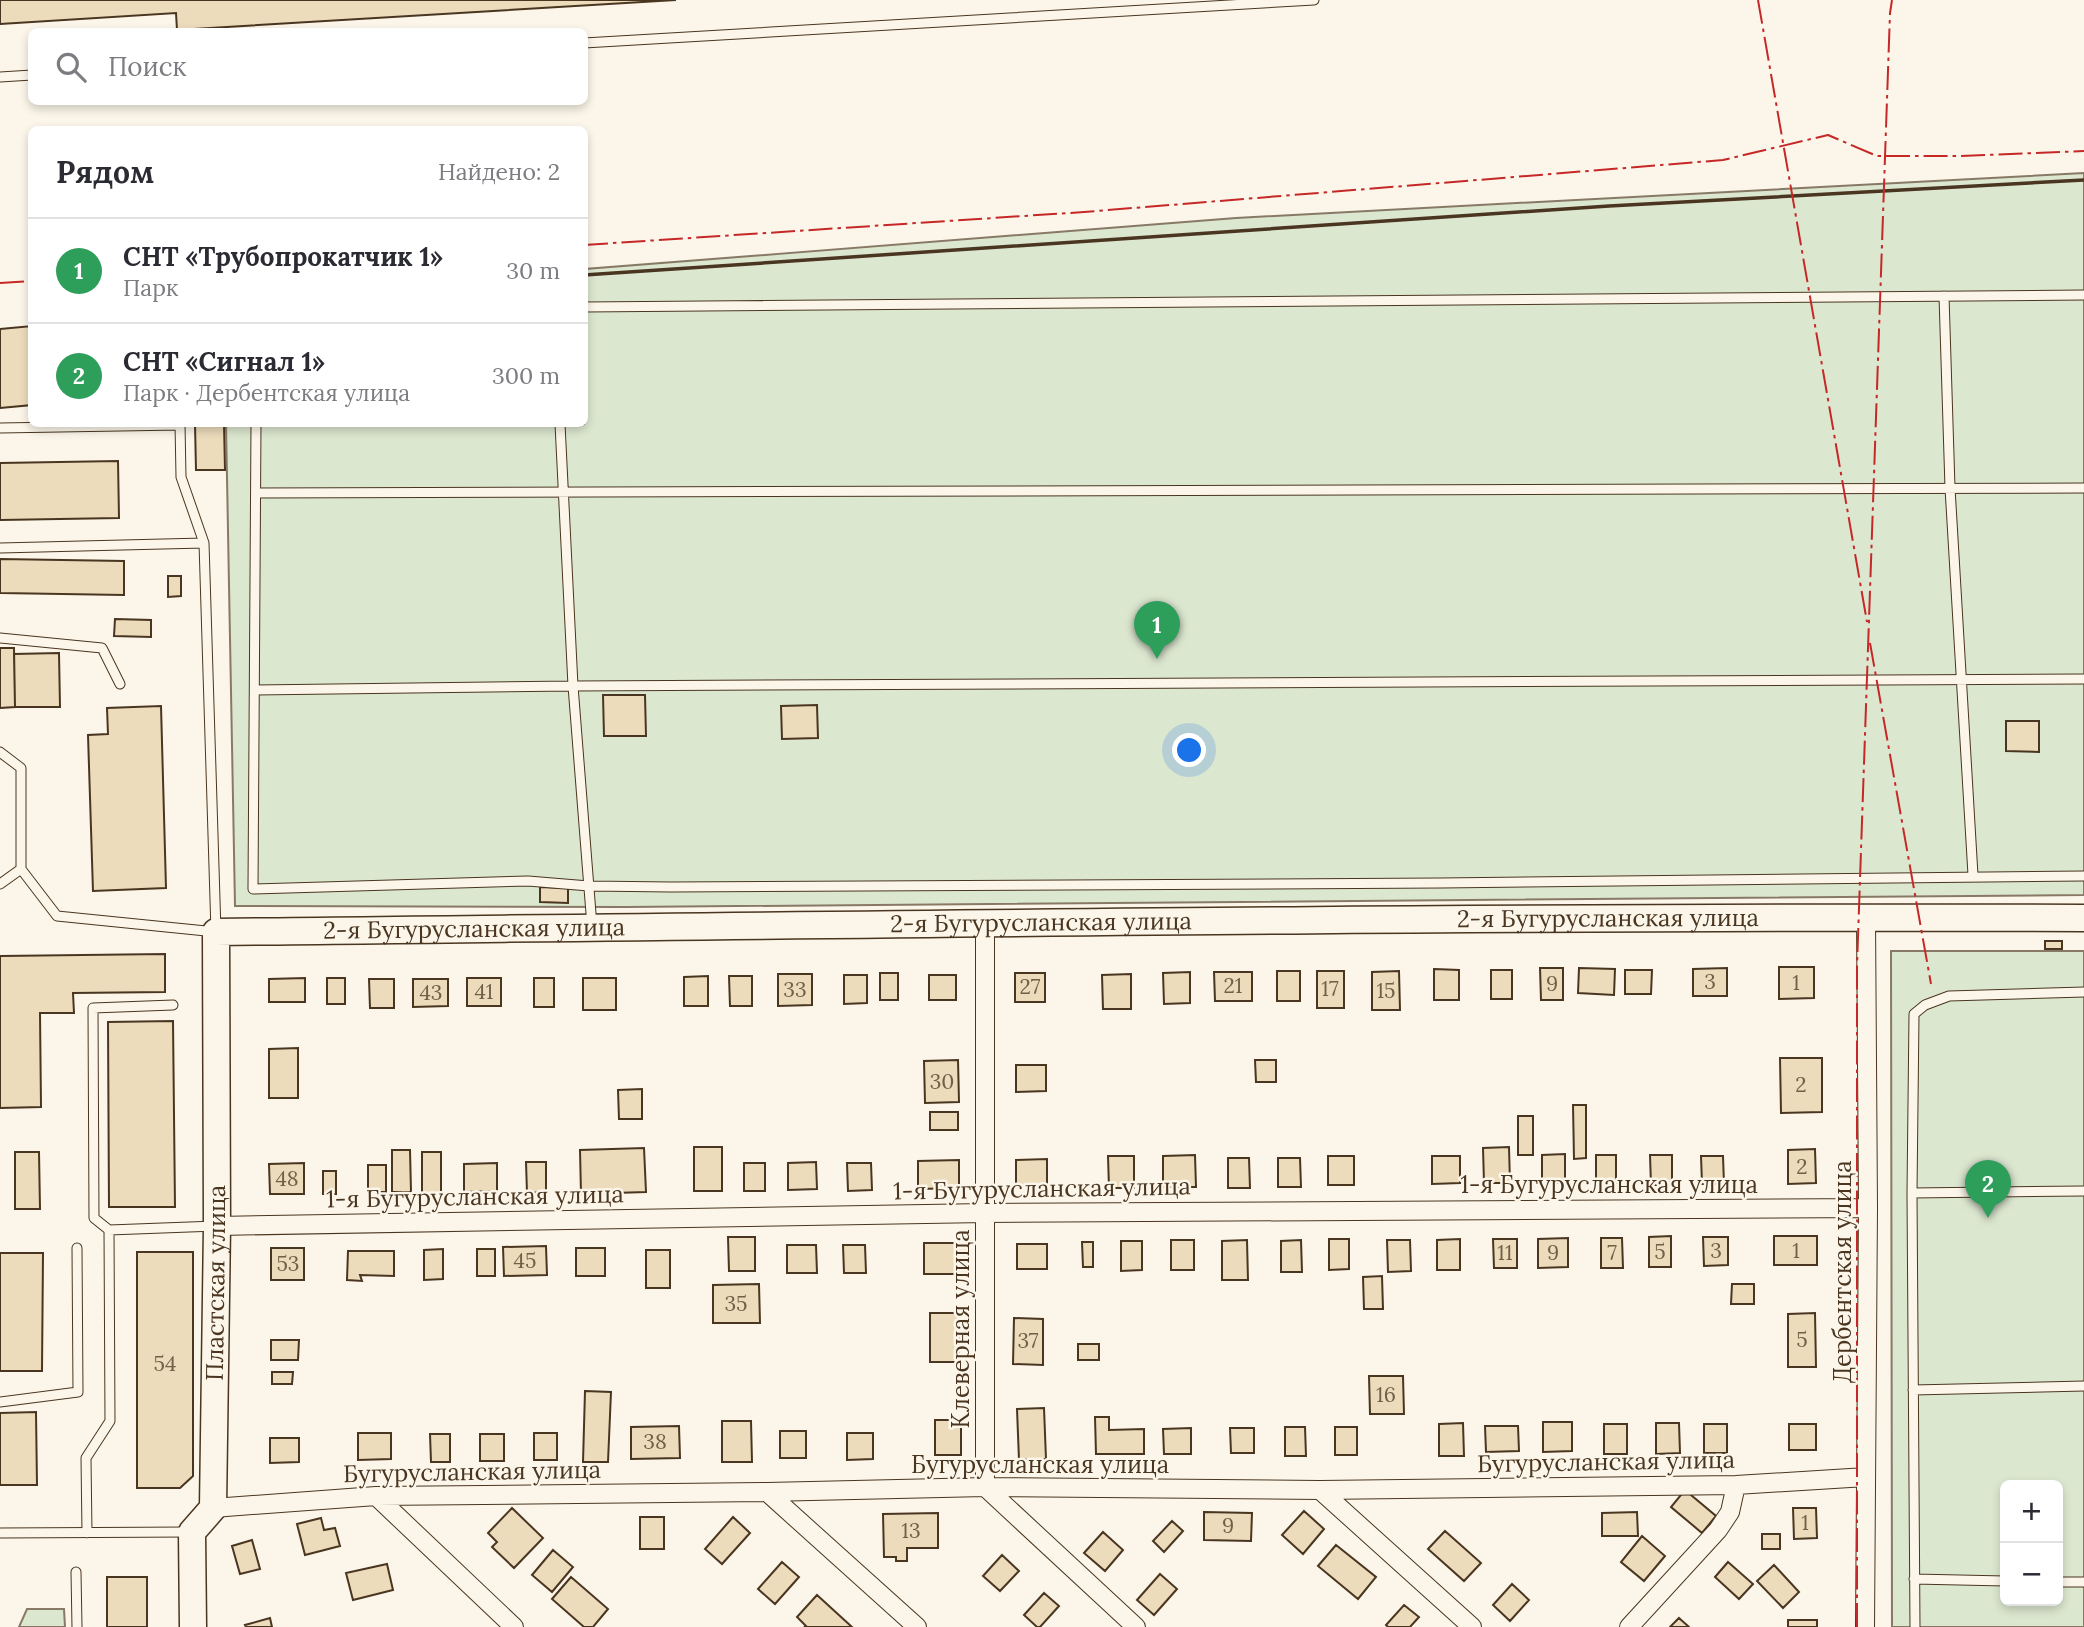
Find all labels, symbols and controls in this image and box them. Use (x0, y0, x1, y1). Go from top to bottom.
search box (28, 28, 588, 105)
icon: search (52, 48, 90, 86)
text: Поиск (108, 50, 187, 83)
text: Рядом (56, 153, 154, 191)
text: Найдено: 2 (438, 157, 560, 186)
text: СНТ «Трубопрокатчик 1» (123, 240, 443, 273)
text: 1 (74, 256, 84, 285)
text: 30 m (506, 256, 560, 285)
text: Парк (123, 273, 178, 302)
text: СНТ «Сигнал 1» (123, 345, 325, 378)
text: 2 (73, 361, 85, 390)
text: 300 m (492, 361, 560, 390)
text: Парк · Дербентская улица (123, 378, 410, 407)
pin: 1 (1134, 601, 1180, 659)
your location (1172, 733, 1206, 767)
street label: 2-я Бугурусланская улица (1457, 902, 1759, 934)
street label: 2-я Бугурусланская улица (890, 905, 1192, 939)
street label: 2-я Бугурусланская улица (323, 911, 625, 946)
house number: 3 (1704, 968, 1716, 995)
house number: 1 (1792, 969, 1800, 996)
house number: 9 (1546, 970, 1558, 997)
house number: 21 (1224, 972, 1242, 999)
house number: 27 (1020, 973, 1041, 1000)
house number: 17 (1321, 975, 1339, 1002)
house number: 33 (783, 976, 807, 1003)
house number: 15 (1376, 977, 1396, 1004)
house number: 41 (474, 978, 494, 1005)
house number: 43 (419, 979, 443, 1006)
house number: 30 (930, 1068, 954, 1095)
house number: 2 (1795, 1071, 1807, 1098)
house number: 2 (1796, 1153, 1808, 1180)
street label: Дербентская улица (1827, 1160, 1858, 1384)
pin: 2 (1965, 1160, 2011, 1218)
house number: 48 (275, 1165, 299, 1192)
street label: 1-я Бугурусланская улица (1460, 1169, 1758, 1200)
street label: 1-я Бугурусланская улица (893, 1170, 1191, 1207)
street label: 1-я Бугурусланская улица (326, 1178, 624, 1215)
street label: Пластская улица (199, 1185, 232, 1381)
street label: Клеверная улица (945, 1229, 976, 1429)
house number: 3 (1710, 1237, 1722, 1264)
house number: 1 (1792, 1237, 1800, 1264)
house number: 5 (1654, 1238, 1666, 1265)
house number: 11 (1497, 1239, 1513, 1266)
house number: 9 (1547, 1239, 1559, 1266)
house number: 7 (1607, 1239, 1617, 1266)
house number: 45 (514, 1247, 536, 1274)
house number: 53 (276, 1250, 300, 1277)
house number: 35 (724, 1290, 748, 1317)
house number: 5 (1796, 1326, 1808, 1353)
house number: 37 (1018, 1327, 1039, 1354)
house number: 54 (154, 1350, 176, 1377)
house number: 16 (1376, 1381, 1396, 1408)
house number: 38 (643, 1428, 667, 1455)
street label: Бугурусланская улица (1477, 1444, 1735, 1479)
street label: Бугурусланская улица (911, 1449, 1169, 1480)
street label: Бугурусланская улица (343, 1454, 601, 1489)
map controls (2000, 1480, 2063, 1606)
button: + (2000, 1480, 2063, 1543)
house number: 1 (1801, 1509, 1809, 1536)
house number: 9 (1222, 1512, 1234, 1539)
house number: 13 (901, 1517, 921, 1544)
button: − (2000, 1543, 2063, 1606)

